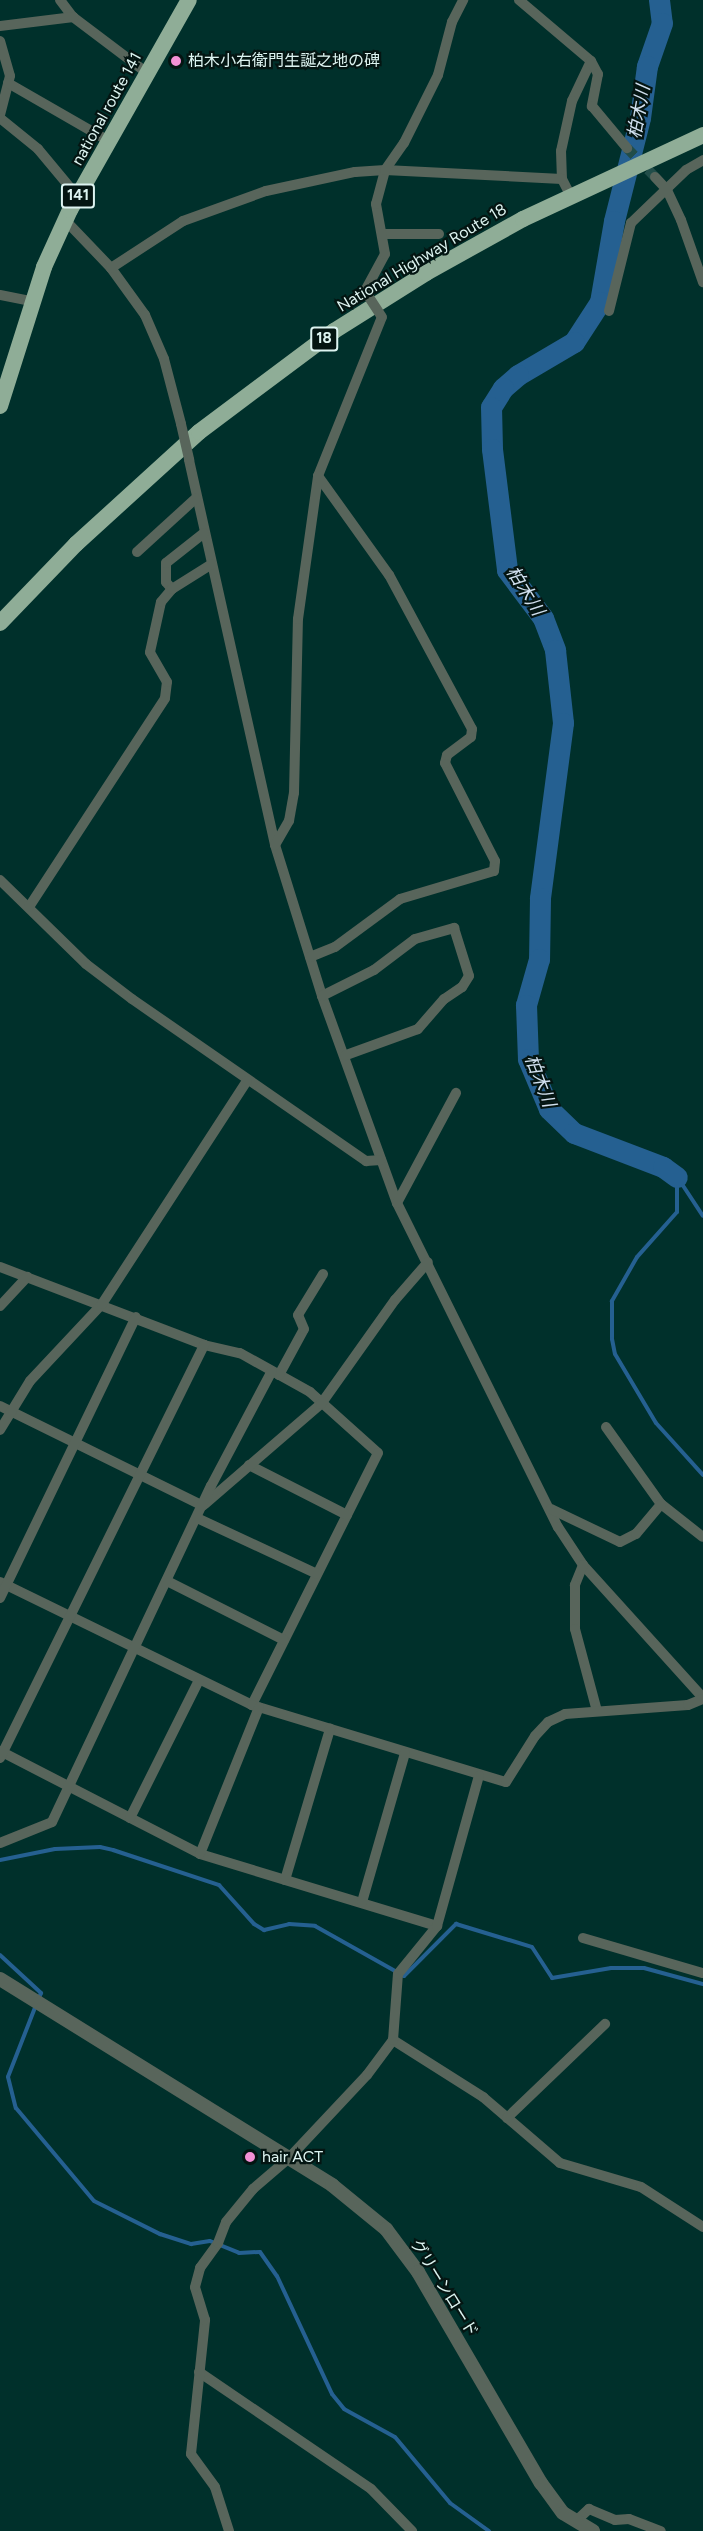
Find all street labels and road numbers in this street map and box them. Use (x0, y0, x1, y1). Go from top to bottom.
street label: national route 141 (68, 49, 146, 169)
road number: 141 (60, 184, 96, 208)
street label: National Highway Route 18 (334, 200, 510, 316)
road number: 18 (309, 327, 339, 351)
street label: グリーンロード (406, 2235, 482, 2341)

